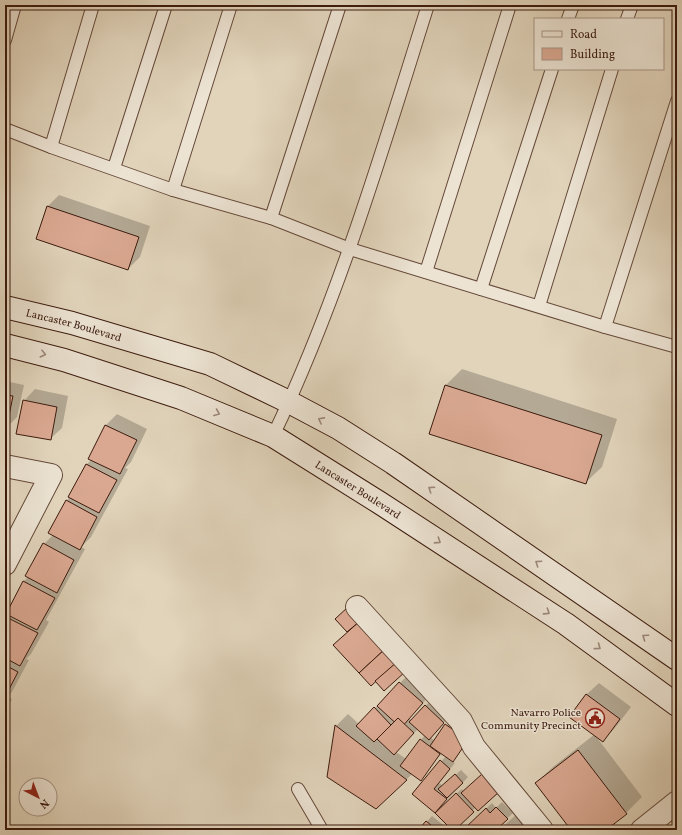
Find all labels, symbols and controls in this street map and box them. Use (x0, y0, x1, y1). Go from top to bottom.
legend (534, 18, 664, 70)
text: Road (570, 27, 597, 43)
text: Building (570, 47, 615, 63)
street label: Lancaster Boulevard (24, 306, 123, 346)
one-way arrow (40, 350, 46, 358)
one-way arrow (213, 408, 221, 416)
one-way arrow (318, 417, 326, 424)
street label: Lancaster Boulevard (312, 458, 403, 523)
one-way arrow (428, 486, 435, 494)
one-way arrow (434, 536, 441, 544)
one-way arrow (536, 561, 543, 568)
one-way arrow (543, 607, 550, 615)
one-way arrow (642, 634, 649, 642)
one-way arrow (593, 642, 600, 649)
place label: Navarro Police Community Precinct (481, 706, 581, 734)
public building icon: Navarro Police Community Precinct (584, 707, 606, 729)
north arrow (18, 777, 58, 817)
text: N (36, 795, 52, 812)

